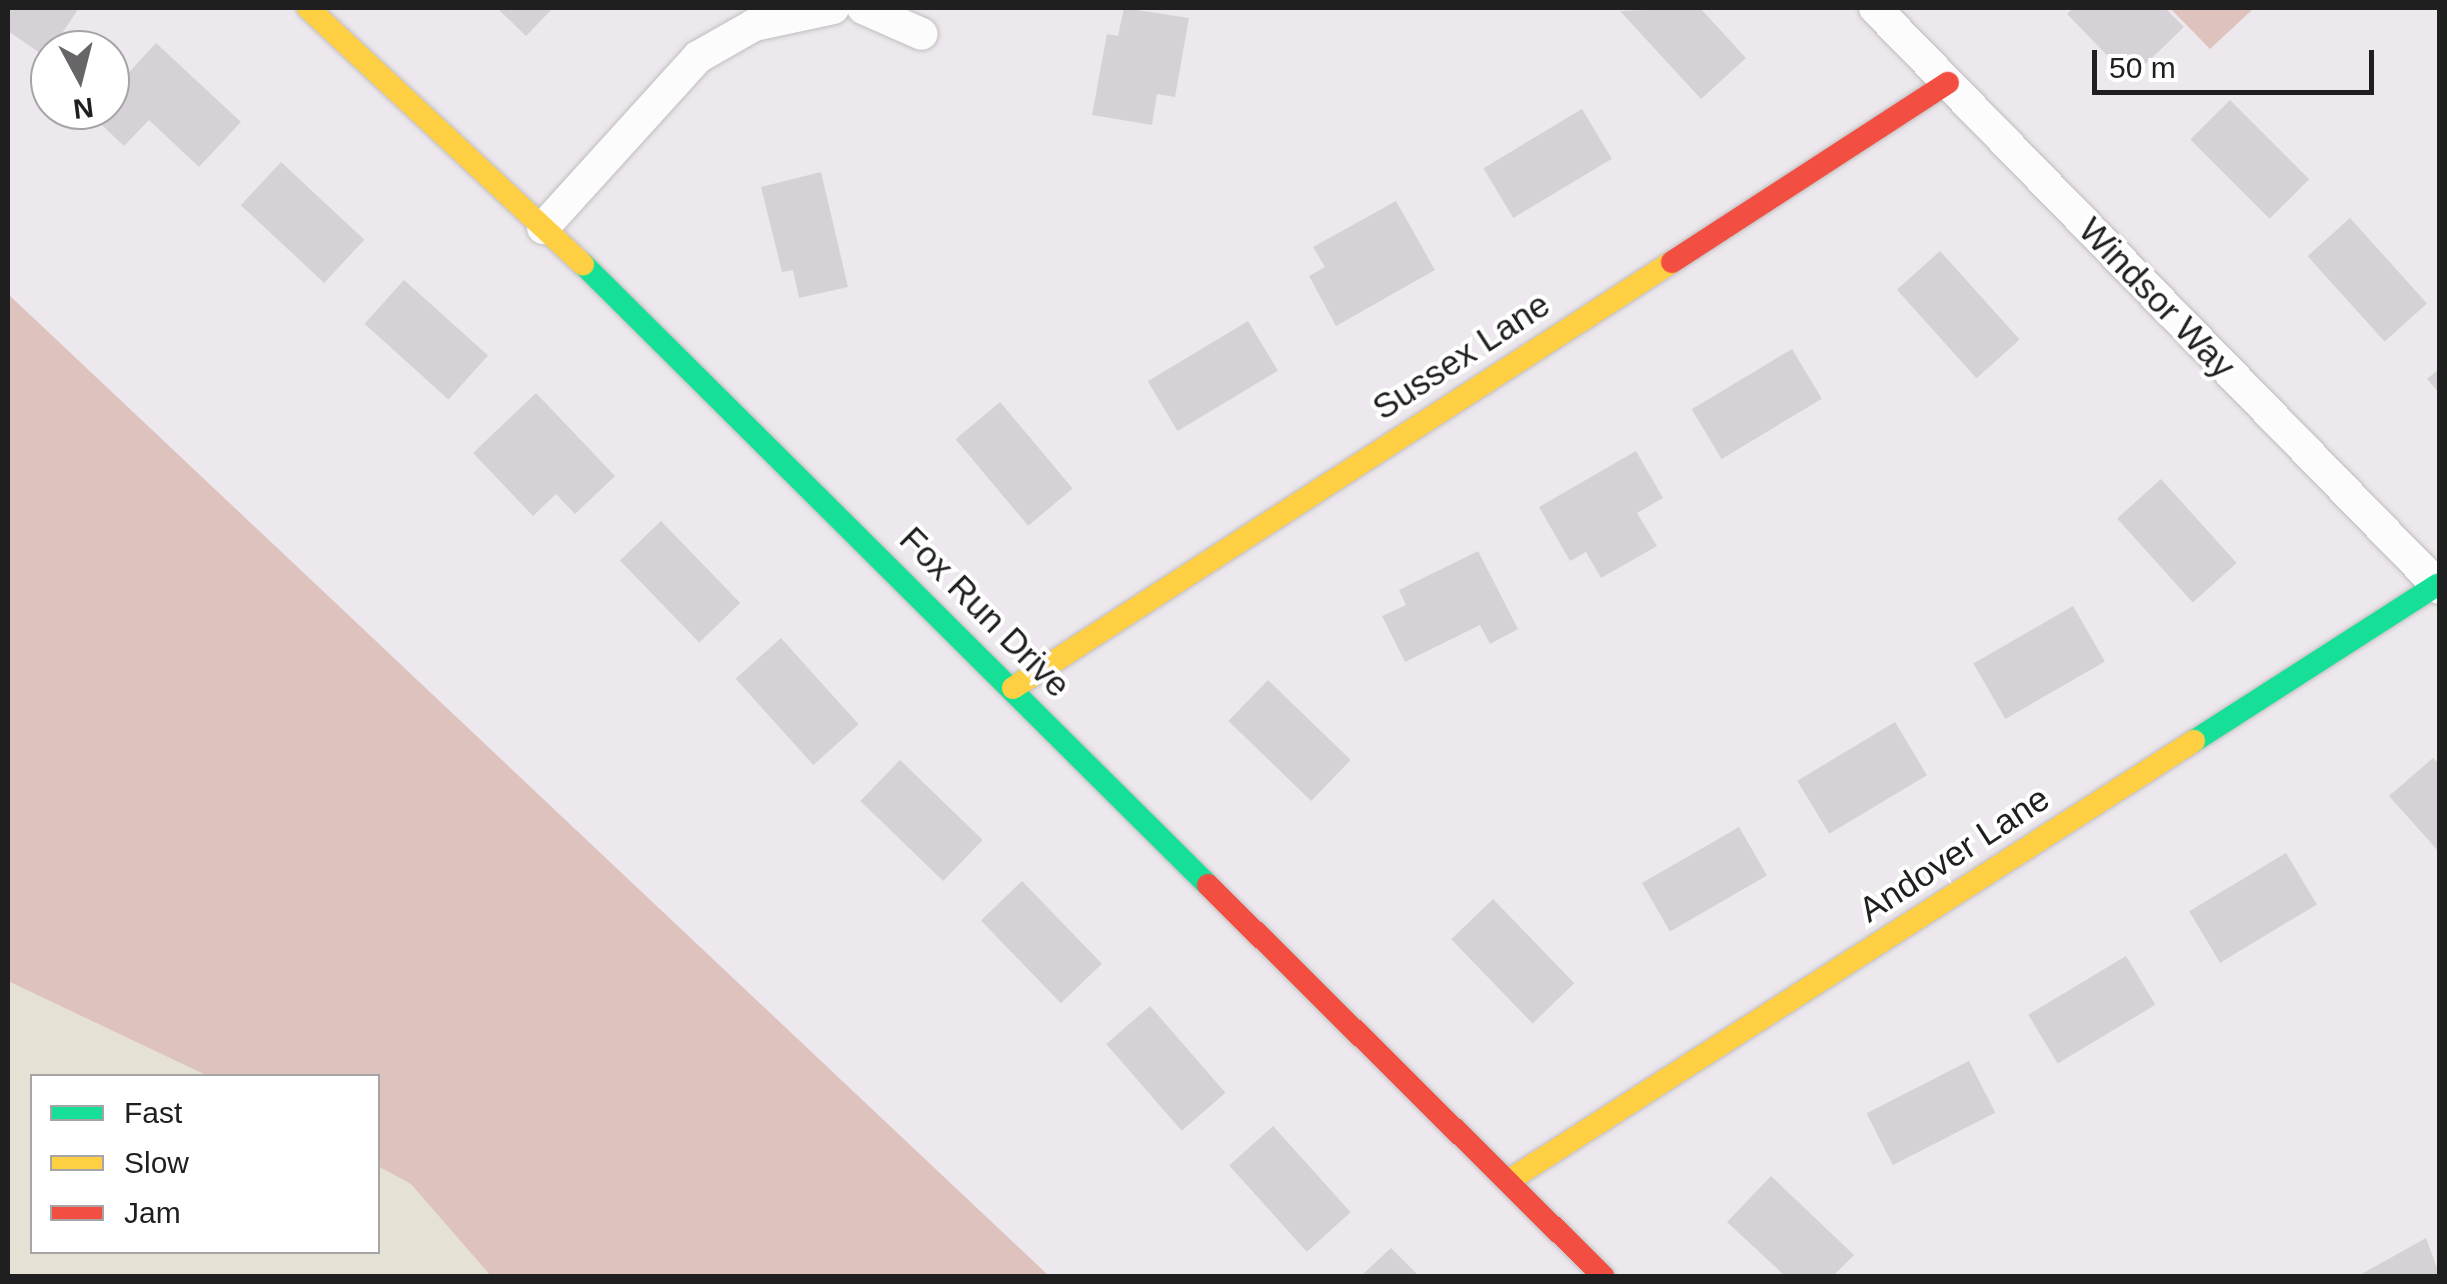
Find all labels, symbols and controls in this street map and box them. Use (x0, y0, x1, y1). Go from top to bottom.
north arrow (30, 30, 130, 130)
scale bar (2097, 30, 2380, 92)
text: 50 m (2109, 51, 2176, 84)
text: N (72, 92, 95, 125)
street label: Windsor Way (2070, 209, 2244, 387)
street label: Sussex Lane (1365, 283, 1557, 429)
street label: Fox Run Drive (891, 518, 1079, 706)
street label: Andover Lane (1851, 777, 2057, 931)
legend (30, 1074, 380, 1254)
text: Fast (124, 1096, 182, 1129)
text: Slow (124, 1146, 189, 1179)
text: Jam (124, 1196, 181, 1229)

